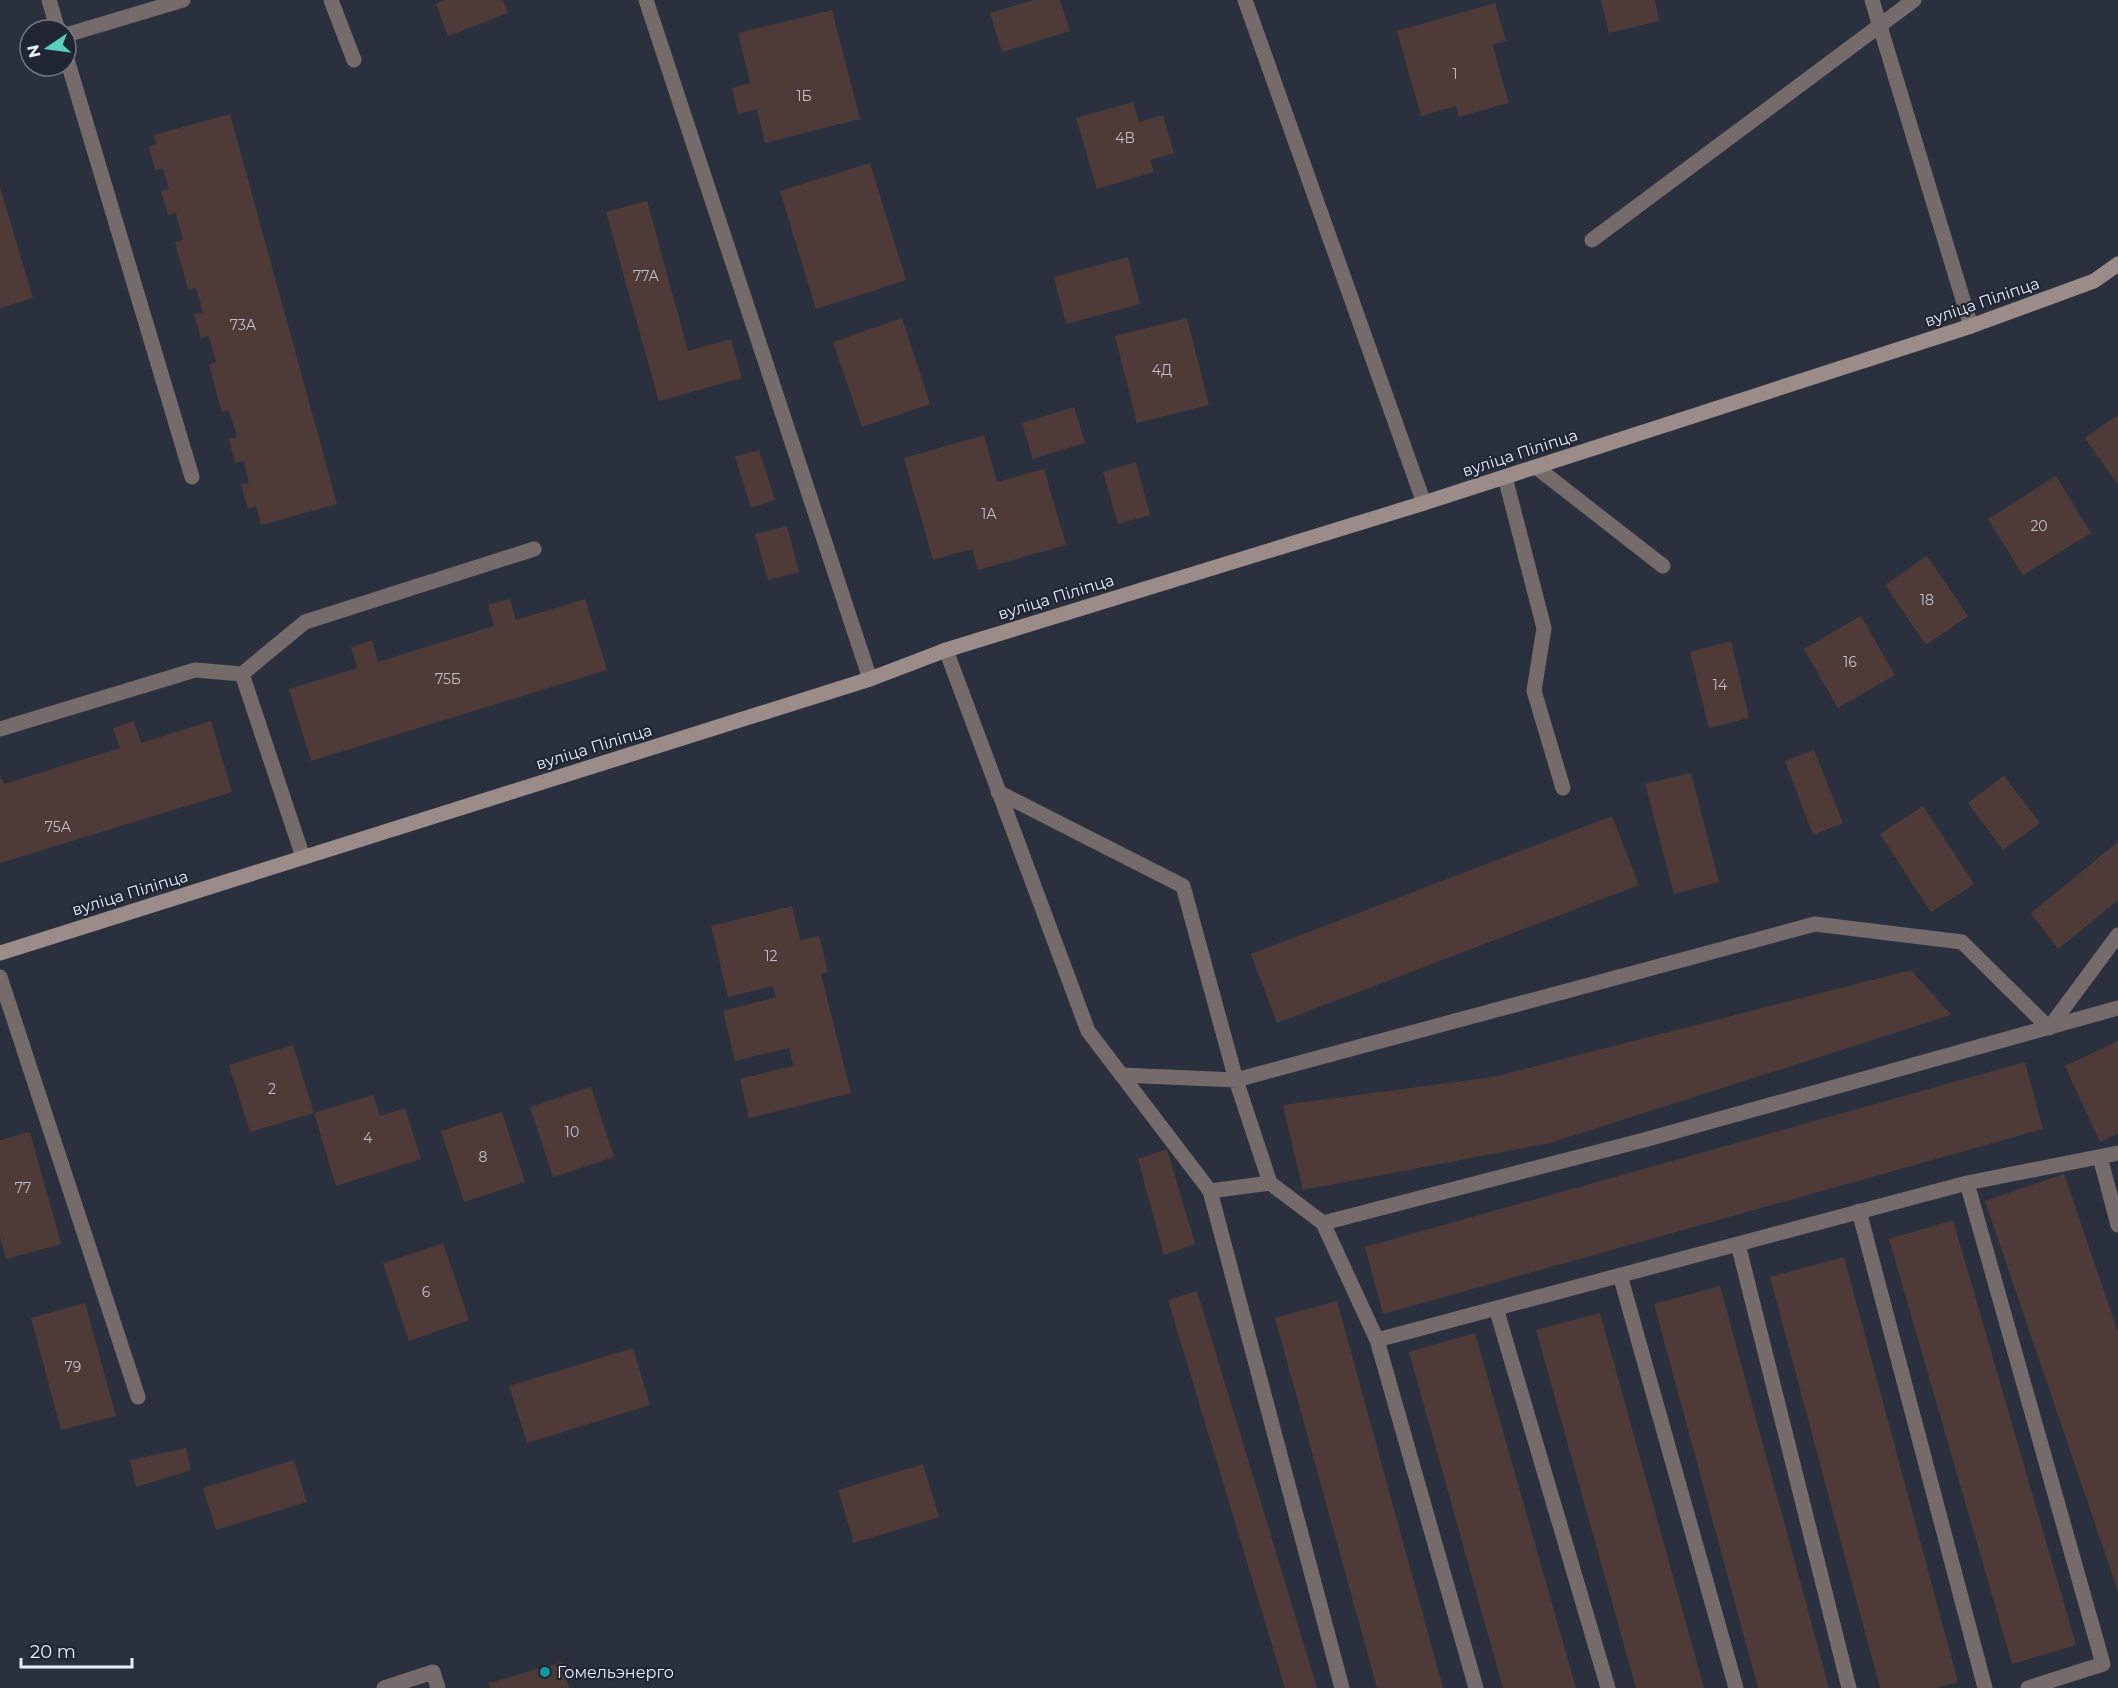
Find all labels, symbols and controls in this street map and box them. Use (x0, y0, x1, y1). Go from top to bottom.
north arrow (18, 18, 78, 78)
text: N (23, 43, 45, 60)
house number: 1 (1452, 65, 1458, 83)
house number: 1Б (796, 87, 812, 105)
house number: 4В (1115, 129, 1135, 147)
house number: 77А (633, 267, 660, 285)
street label: вуліца Піліпца (1922, 273, 2042, 331)
house number: 73А (230, 316, 257, 334)
house number: 4Д (1152, 361, 1172, 379)
street label: вуліца Піліпца (1460, 425, 1580, 481)
house number: 1А (981, 505, 997, 523)
house number: 20 (2030, 517, 2048, 535)
street label: вуліца Піліпца (996, 570, 1116, 624)
house number: 18 (1920, 591, 1934, 609)
house number: 16 (1843, 653, 1857, 671)
house number: 75Б (435, 670, 461, 688)
house number: 14 (1713, 676, 1728, 694)
street label: вуліца Піліпца (534, 720, 654, 774)
house number: 75А (45, 818, 72, 836)
street label: вуліца Піліпца (70, 866, 190, 920)
house number: 12 (764, 947, 778, 965)
house number: 2 (268, 1080, 276, 1098)
house number: 10 (565, 1123, 579, 1141)
house number: 4 (363, 1129, 373, 1147)
house number: 8 (479, 1148, 488, 1166)
house number: 77 (15, 1179, 31, 1197)
house number: 6 (422, 1283, 431, 1301)
house number: 79 (65, 1358, 81, 1376)
scale bar (21, 1631, 132, 1669)
text: 20 m (30, 1641, 76, 1663)
place label: Гомельэнерго (557, 1663, 674, 1682)
marker: Гомельэнерго (538, 1665, 552, 1679)

